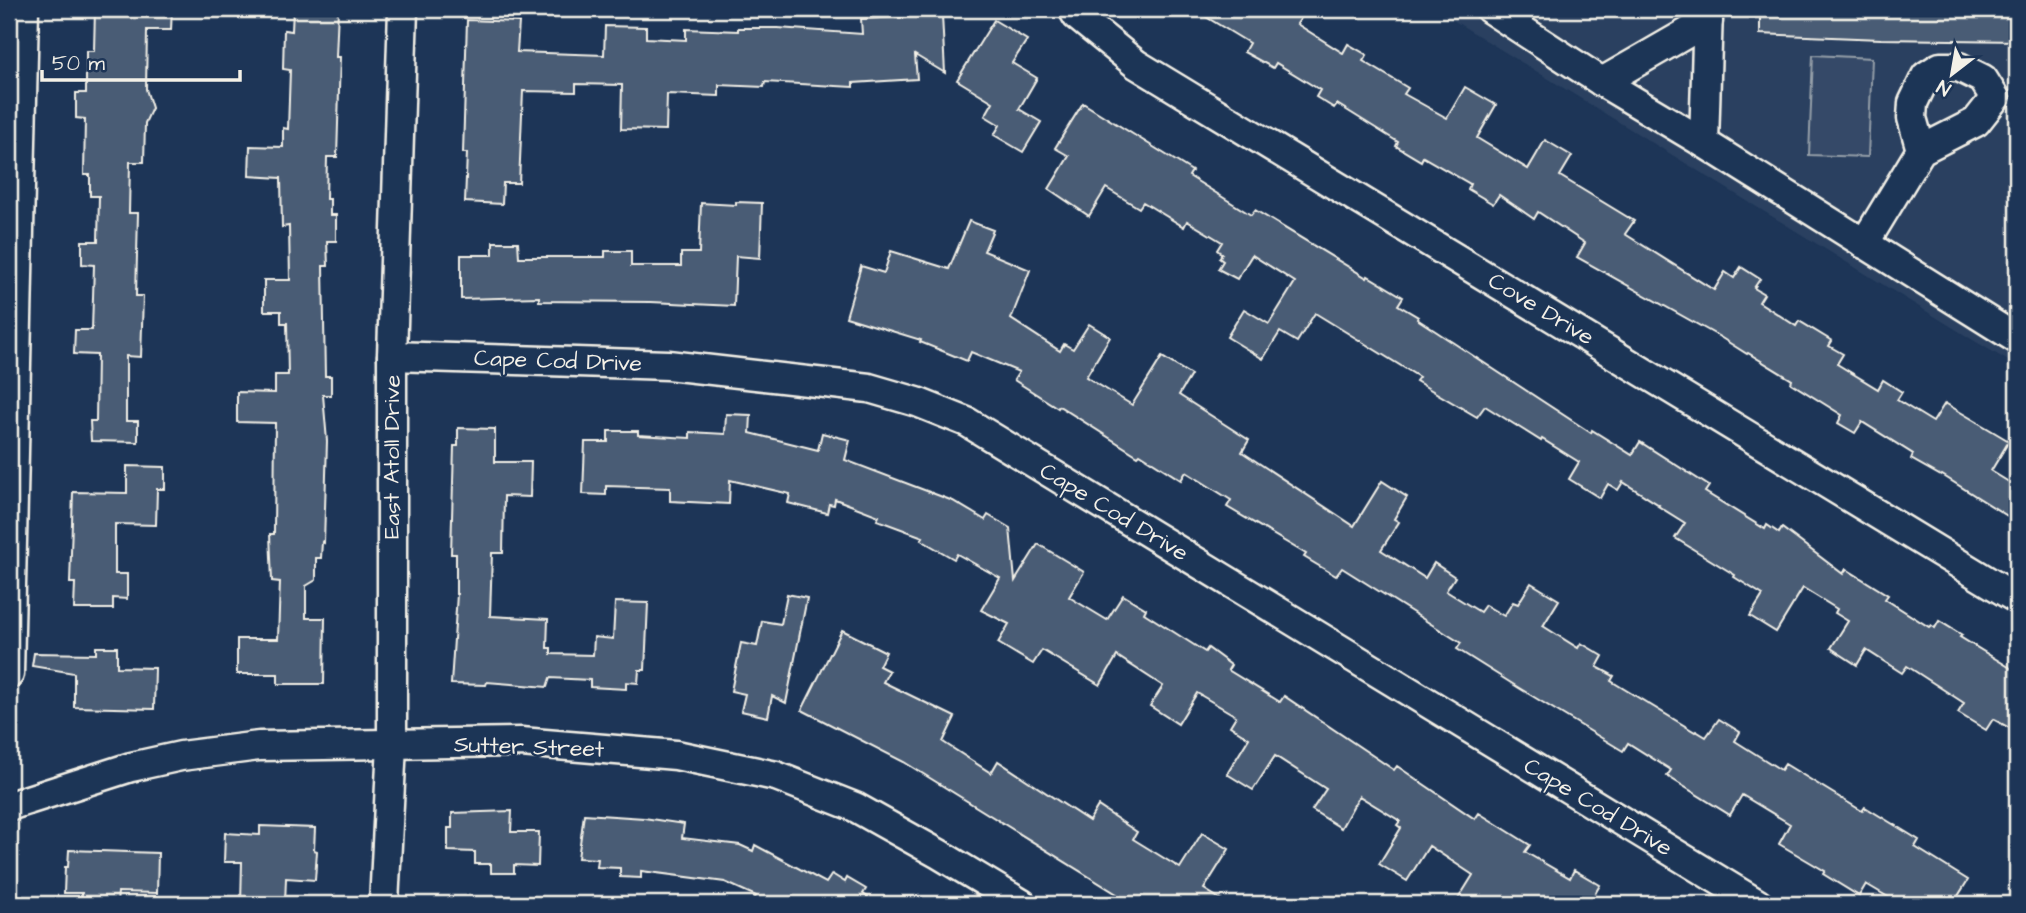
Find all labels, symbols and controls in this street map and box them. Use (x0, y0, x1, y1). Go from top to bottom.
scale bar (42, 38, 240, 82)
north arrow (1918, 38, 1988, 108)
text: 50 m (52, 49, 106, 78)
text: N (1932, 73, 1956, 102)
street label: Cove Drive (1482, 265, 1600, 353)
street label: Cape Cod Drive (473, 342, 643, 380)
street label: East Atoll Drive (376, 375, 408, 539)
street label: Cape Cod Drive (1034, 455, 1194, 569)
street label: Sutter Street (453, 728, 605, 766)
street label: Cape Cod Drive (1518, 750, 1678, 864)

